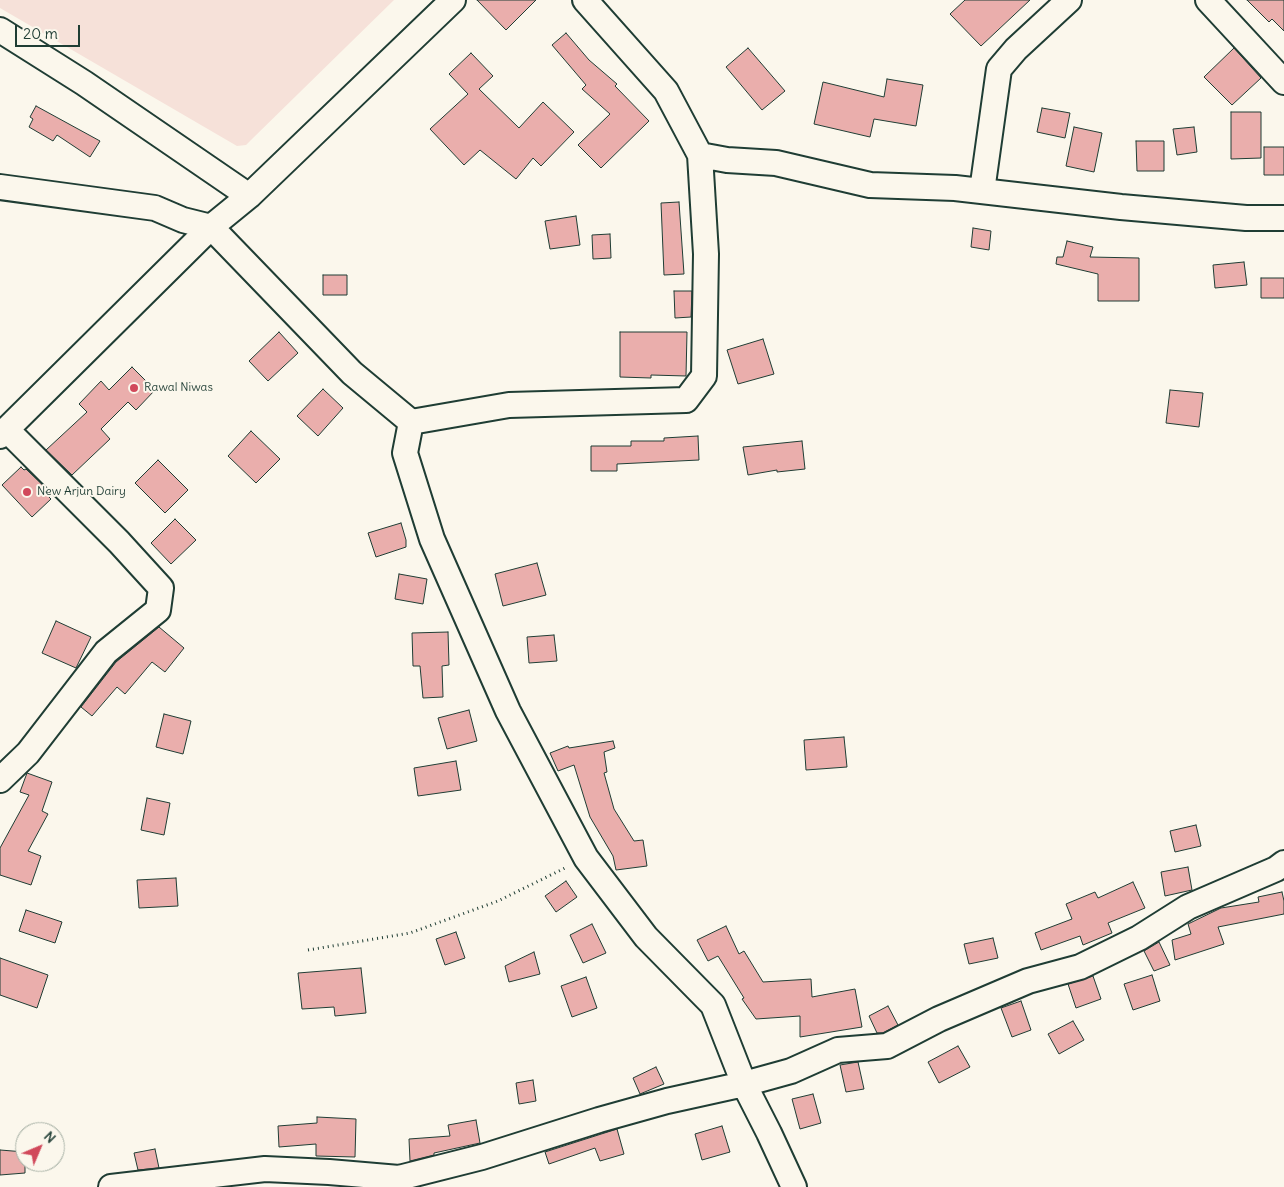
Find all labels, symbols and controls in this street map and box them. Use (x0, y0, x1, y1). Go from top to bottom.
scale bar (18, 15, 82, 47)
text: 20 m (23, 24, 58, 43)
place label: Rawal Niwas (144, 381, 213, 395)
marker: Rawal Niwas (128, 382, 140, 394)
place label: New Arjun Dairy (37, 485, 126, 499)
marker: New Arjun Dairy (21, 486, 33, 498)
north arrow (15, 1122, 65, 1172)
text: N (40, 1127, 60, 1147)

